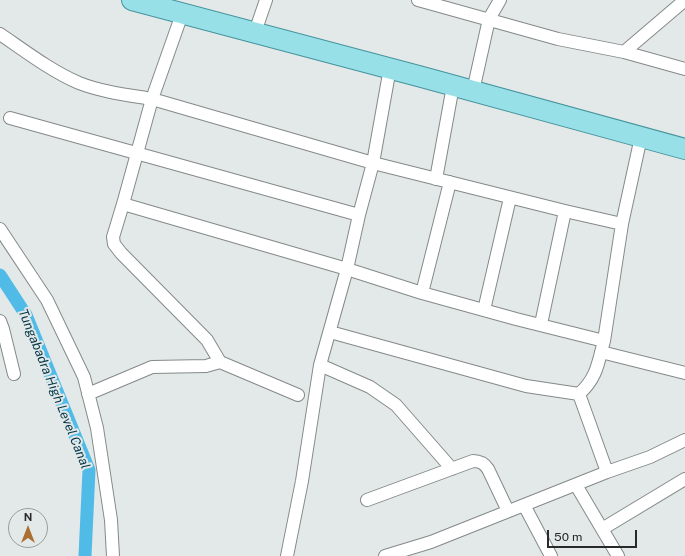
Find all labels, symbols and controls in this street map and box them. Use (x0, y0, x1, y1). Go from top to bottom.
water label: Tungabadra High Level Canal (15, 307, 93, 471)
north arrow (8, 508, 48, 548)
text: N (24, 511, 32, 523)
scale bar (549, 522, 639, 548)
text: 50 m (554, 530, 582, 544)

